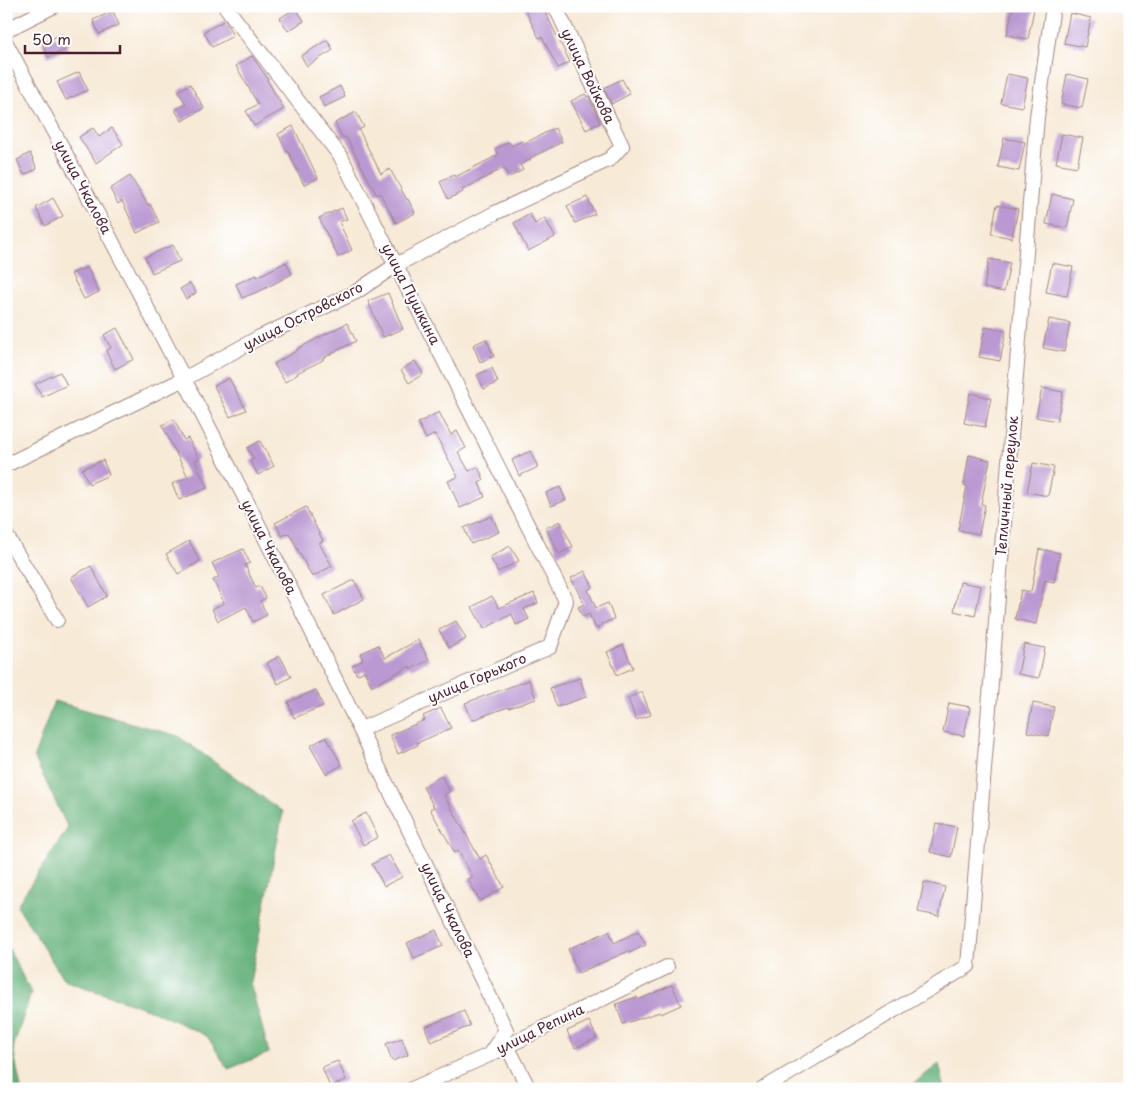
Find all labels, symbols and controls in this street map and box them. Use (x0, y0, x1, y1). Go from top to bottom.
scale bar (25, 22, 120, 54)
street label: улица Войкова (556, 24, 621, 127)
text: 50 m (32, 27, 71, 50)
street label: улица Чкалова (50, 136, 117, 238)
street label: улица Пушкина (377, 240, 446, 348)
street label: улица Островского (239, 276, 367, 355)
street label: Тепличный переулок (990, 414, 1023, 557)
street label: улица Чкалова (237, 496, 303, 598)
street label: улица Горького (424, 647, 529, 708)
street label: улица Чкалова (416, 858, 481, 961)
street label: улица Репина (492, 998, 588, 1059)

